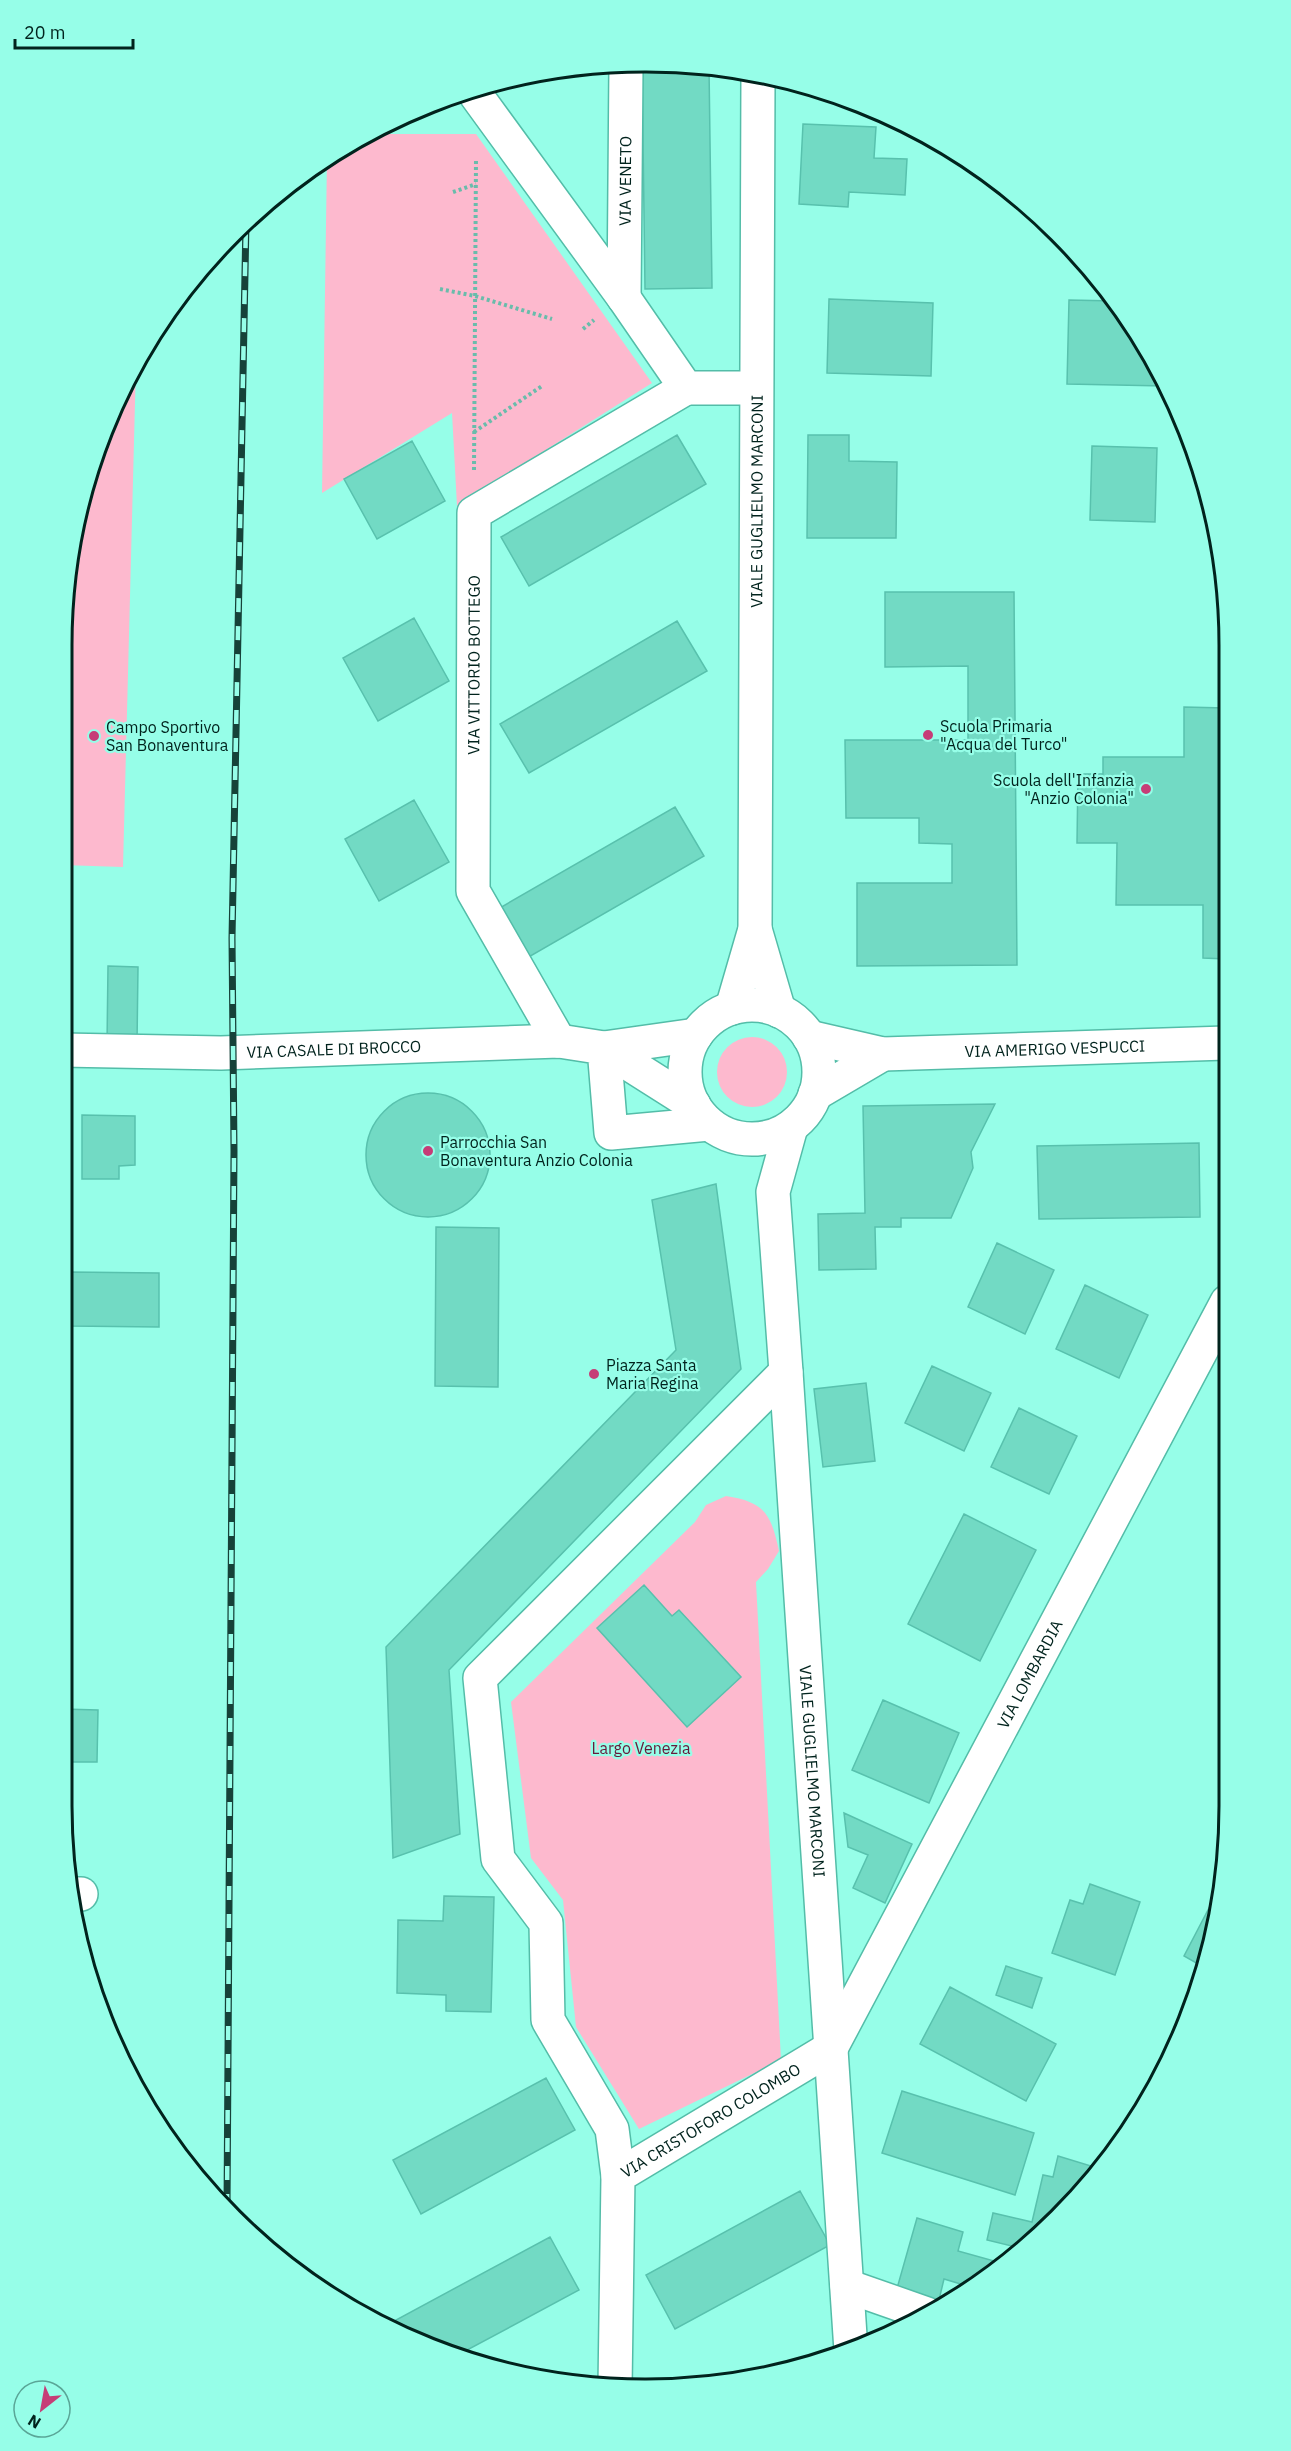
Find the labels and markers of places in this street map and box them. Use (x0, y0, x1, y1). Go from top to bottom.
place label: Scuola Primaria "Acqua del Turco" (940, 716, 1068, 754)
place label: Campo Sportivo San Bonaventura (106, 717, 229, 755)
marker: Scuola Primaria "Acqua del Turco" (921, 728, 935, 742)
marker: Campo Sportivo San Bonaventura (87, 729, 101, 743)
place label: Scuola dell'Infanzia "Anzio Colonia" (993, 770, 1134, 808)
marker: Scuola dell'Infanzia "Anzio Colonia" (1139, 782, 1153, 796)
place label: Parrocchia San Bonaventura Anzio Colonia (440, 1132, 633, 1170)
marker: Parrocchia San Bonaventura Anzio Colonia (421, 1144, 435, 1158)
place label: Piazza Santa Maria Regina (606, 1355, 699, 1393)
marker: Piazza Santa Maria Regina (587, 1367, 601, 1381)

